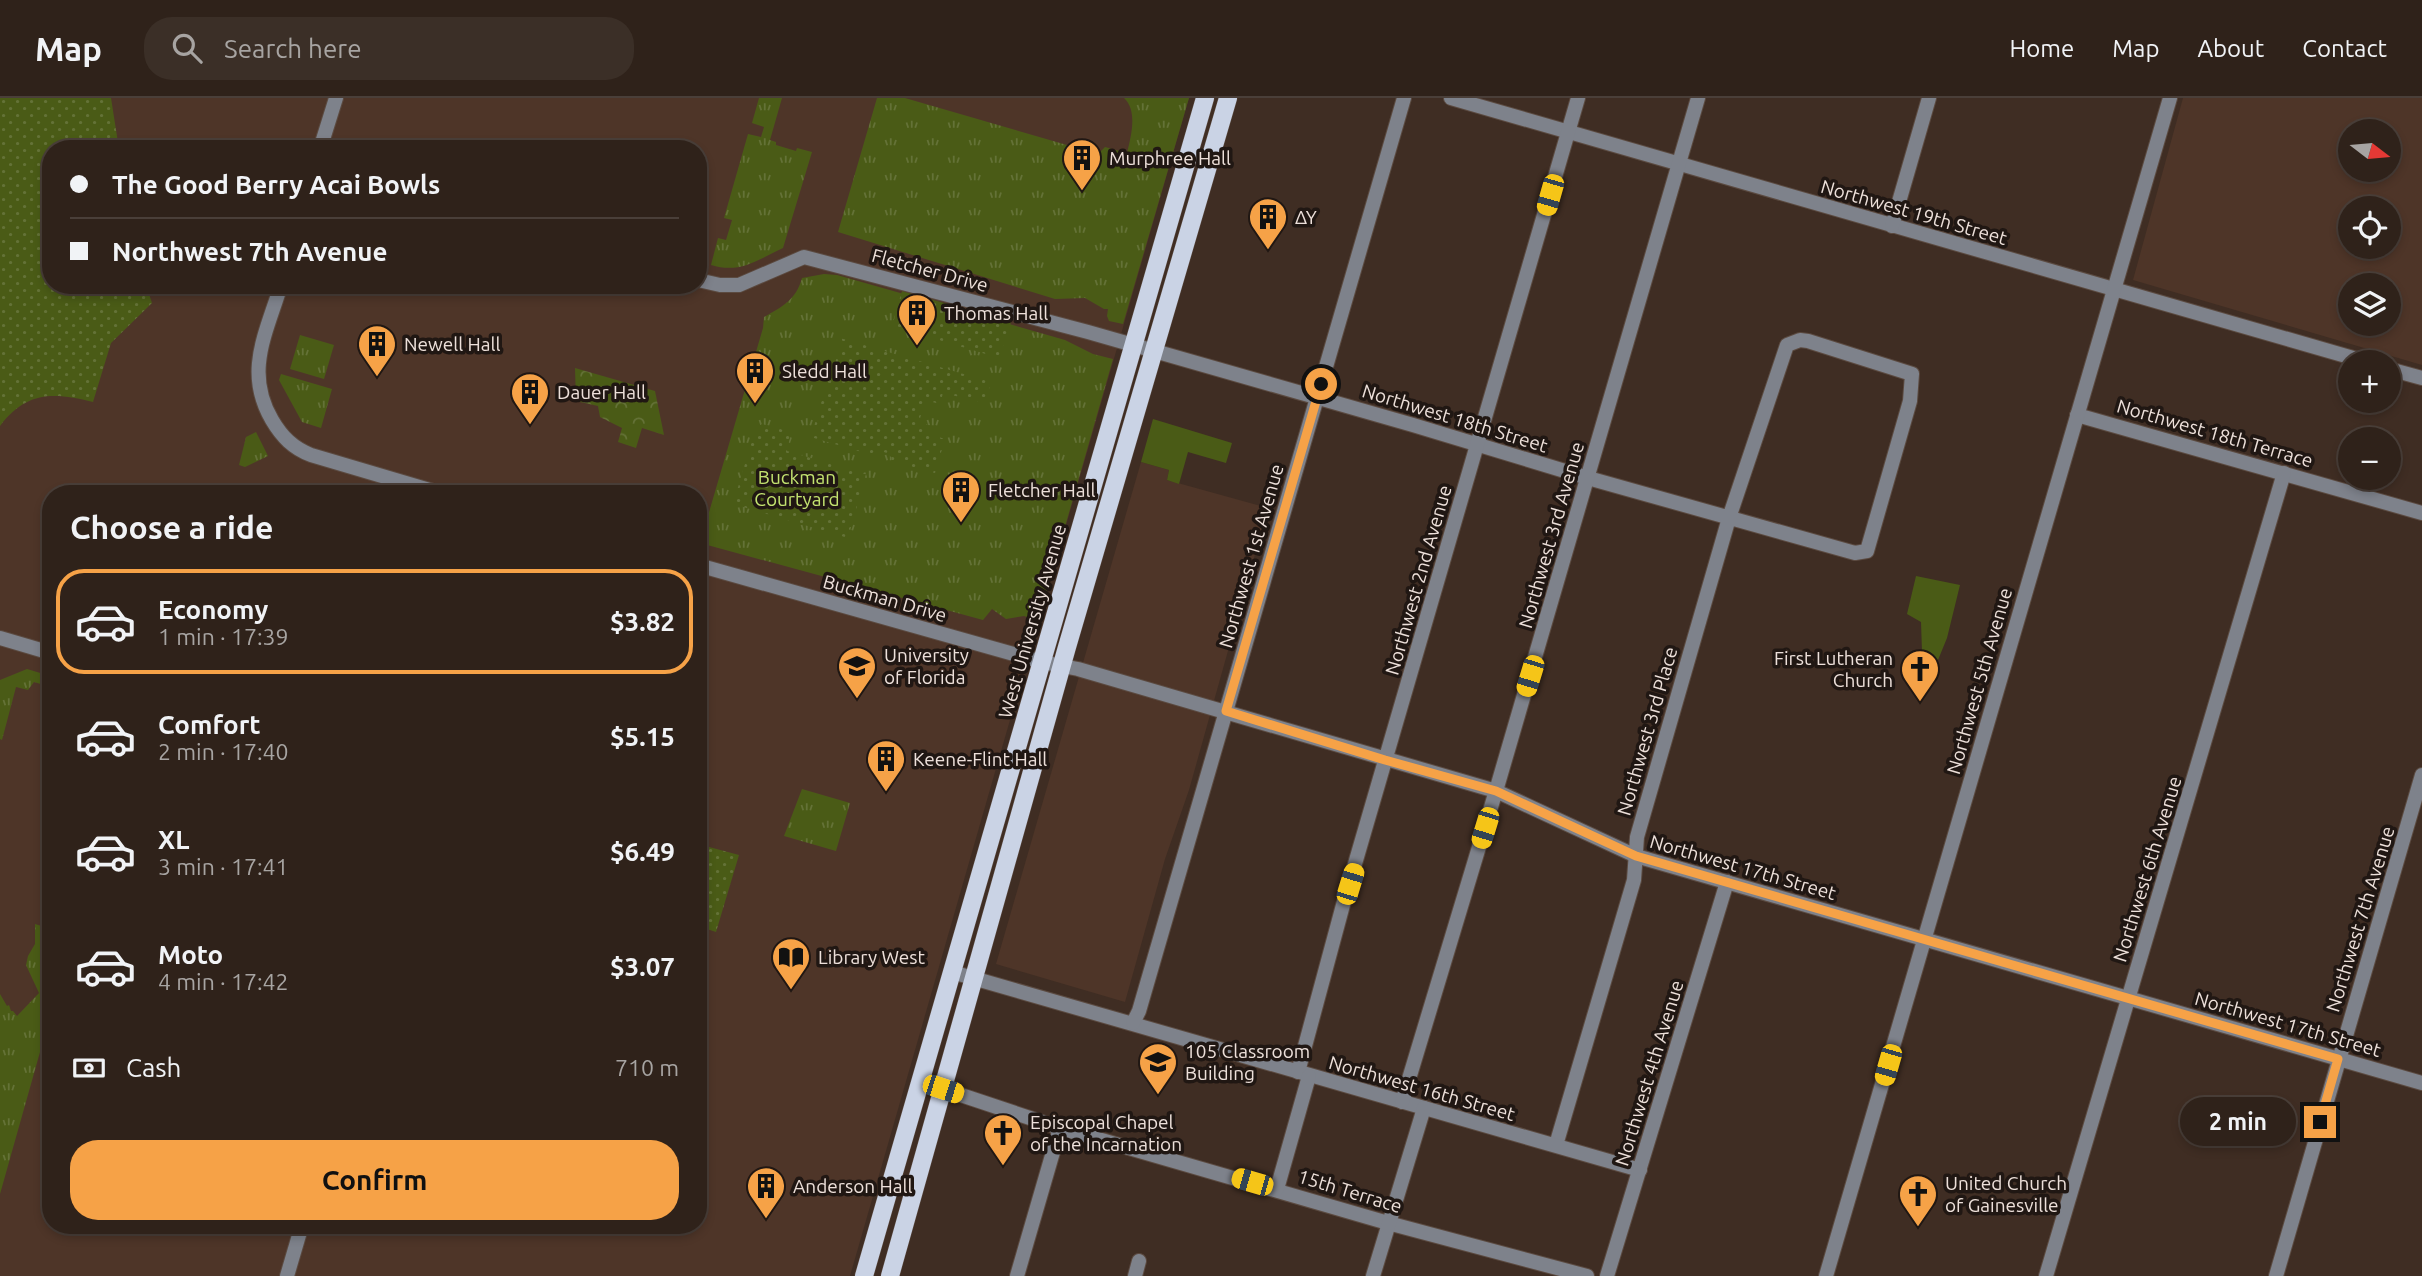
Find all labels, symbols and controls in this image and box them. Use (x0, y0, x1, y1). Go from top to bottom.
search box (144, 17, 634, 80)
icon: search (168, 29, 206, 67)
text: Map (35, 30, 102, 67)
text: Search here (224, 34, 362, 63)
text: Home (2009, 35, 2074, 62)
text: Map (2112, 35, 2159, 62)
text: About (2197, 35, 2264, 62)
text: Contact (2302, 35, 2387, 62)
north arrow (2338, 119, 2401, 182)
map controls (2338, 119, 2401, 490)
building icon: Murphree Hall (1061, 137, 1103, 192)
place label: Murphree Hall (1109, 147, 1231, 169)
text: The Good Berry Acai Bowls (112, 170, 440, 199)
car (1535, 172, 1566, 218)
street label: Northwest 19th Street (1818, 175, 2010, 249)
building icon: ΔΥ (1247, 196, 1289, 251)
button: locate (2338, 196, 2401, 259)
place label: ΔΥ (1295, 206, 1317, 228)
text: Northwest 7th Avenue (112, 237, 387, 266)
street label: Fletcher Drive (869, 244, 991, 296)
button: layers (2338, 273, 2401, 336)
building icon: Thomas Hall (896, 292, 938, 347)
place label: Thomas Hall (944, 302, 1048, 324)
building icon: Newell Hall (356, 323, 398, 378)
place label: Newell Hall (404, 333, 501, 355)
building icon: Sledd Hall (734, 350, 776, 405)
button: + (2338, 350, 2401, 413)
place label: Sledd Hall (782, 360, 867, 382)
route start (1305, 368, 1337, 400)
building icon: Dauer Hall (509, 371, 551, 426)
street label: Northwest 18th Street (1360, 379, 1551, 457)
place label: Dauer Hall (557, 381, 646, 403)
street label: Northwest 18th Terrace (2114, 394, 2316, 472)
button: − (2338, 427, 2401, 490)
street label: Northwest 3rd Avenue (1514, 439, 1588, 631)
street label: Northwest 1st Avenue (1214, 462, 1288, 650)
park label: Buckman Courtyard (754, 466, 840, 510)
building icon: Fletcher Hall (940, 469, 982, 524)
place label: Fletcher Hall (988, 479, 1096, 501)
street label: Northwest 2nd Avenue (1380, 483, 1456, 677)
text: Choose a ride (70, 509, 273, 545)
street label: West University Avenue (994, 521, 1070, 721)
street label: Buckman Drive (821, 570, 949, 626)
street label: Northwest 5th Avenue (1942, 585, 2016, 777)
icon: car (74, 590, 137, 653)
text: Economy (158, 595, 268, 624)
text: $3.82 (610, 607, 675, 636)
text: 1 min · 17:39 (158, 624, 289, 649)
place label: University of Florida (884, 644, 969, 688)
street label: Northwest 3rd Place (1612, 644, 1682, 818)
school or university icon: University of Florida (836, 645, 878, 700)
place label: First Lutheran Church (1774, 647, 1893, 691)
church icon: First Lutheran Church (1899, 648, 1941, 703)
car (1514, 653, 1547, 699)
icon: car (74, 705, 137, 768)
text: Comfort (158, 710, 261, 739)
text: $5.15 (610, 722, 675, 751)
building icon: Keene-Flint Hall (865, 738, 907, 793)
text: 2 min · 17:40 (158, 739, 289, 764)
place label: Keene-Flint Hall (913, 748, 1047, 770)
street label: Northwest 6th Avenue (2108, 774, 2186, 964)
car (1469, 805, 1502, 851)
icon: car (74, 820, 137, 883)
street label: Northwest 7th Avenue (2321, 824, 2399, 1014)
text: XL (158, 825, 189, 854)
street label: Northwest 17th Street (1647, 830, 1839, 904)
text: $6.49 (610, 837, 675, 866)
text: 3 min · 17:41 (158, 854, 289, 879)
car (1334, 861, 1367, 907)
icon: car (74, 935, 137, 998)
library icon: Library West (770, 936, 812, 991)
text: Moto (158, 940, 223, 969)
place label: Library West (818, 946, 926, 968)
text: $3.07 (610, 952, 675, 981)
text: 4 min · 17:42 (158, 969, 289, 994)
street label: Northwest 4th Avenue (1610, 978, 1688, 1168)
street label: Northwest 17th Street (2192, 987, 2384, 1061)
place label: 105 Classroom Building (1185, 1040, 1310, 1084)
school or university icon: 105 Classroom Building (1137, 1041, 1179, 1096)
car (1873, 1042, 1904, 1088)
icon: cash (70, 1049, 108, 1087)
street label: Northwest 16th Street (1326, 1051, 1518, 1125)
text: Cash (126, 1053, 181, 1082)
text: 710 m (615, 1055, 679, 1080)
car (920, 1073, 967, 1105)
callout: 2 min (2180, 1098, 2296, 1146)
route end (2304, 1106, 2336, 1138)
text: 2 min (2209, 1109, 2267, 1134)
place label: Episcopal Chapel of the Incarnation (1030, 1111, 1182, 1155)
church icon: Episcopal Chapel of the Incarnation (982, 1112, 1024, 1167)
button: Confirm (70, 1140, 679, 1220)
building icon: Anderson Hall (745, 1165, 787, 1220)
street label: 15th Terrace (1295, 1165, 1405, 1217)
car (1229, 1166, 1276, 1198)
place label: United Church of Gainesville (1945, 1172, 2067, 1216)
church icon: United Church of Gainesville (1897, 1173, 1939, 1228)
place label: Anderson Hall (793, 1175, 913, 1197)

